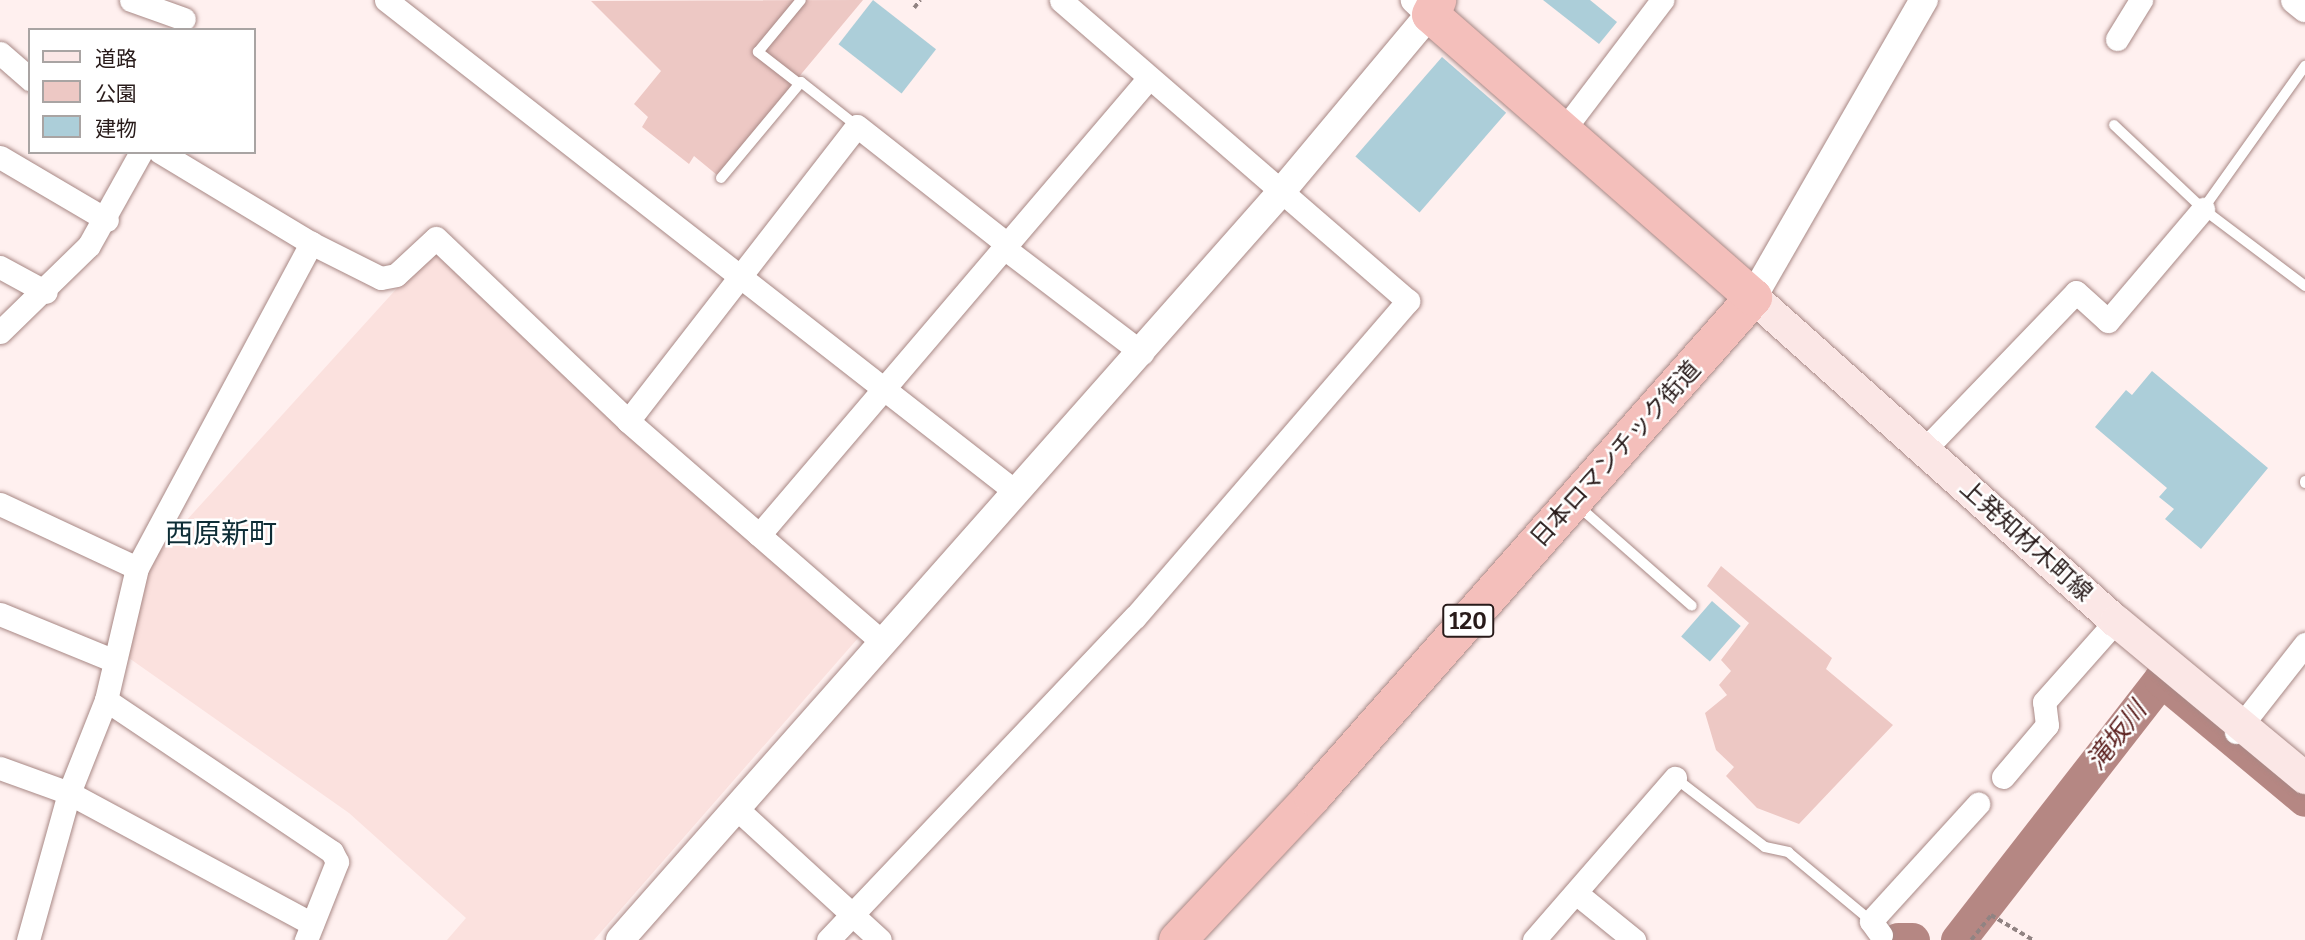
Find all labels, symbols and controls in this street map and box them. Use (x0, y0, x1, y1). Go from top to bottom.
legend (28, 28, 256, 154)
text: 道路 (95, 46, 137, 72)
text: 公園 (95, 81, 137, 107)
text: 建物 (95, 116, 137, 142)
street label: 日本ロマンチック街道 (1525, 355, 1707, 553)
street label: 上発知材木町線 (1954, 474, 2098, 608)
district label: 西原新町 (165, 517, 277, 551)
road number: 120 (1442, 601, 1494, 640)
water label: 滝坂川 (2081, 696, 2153, 776)

